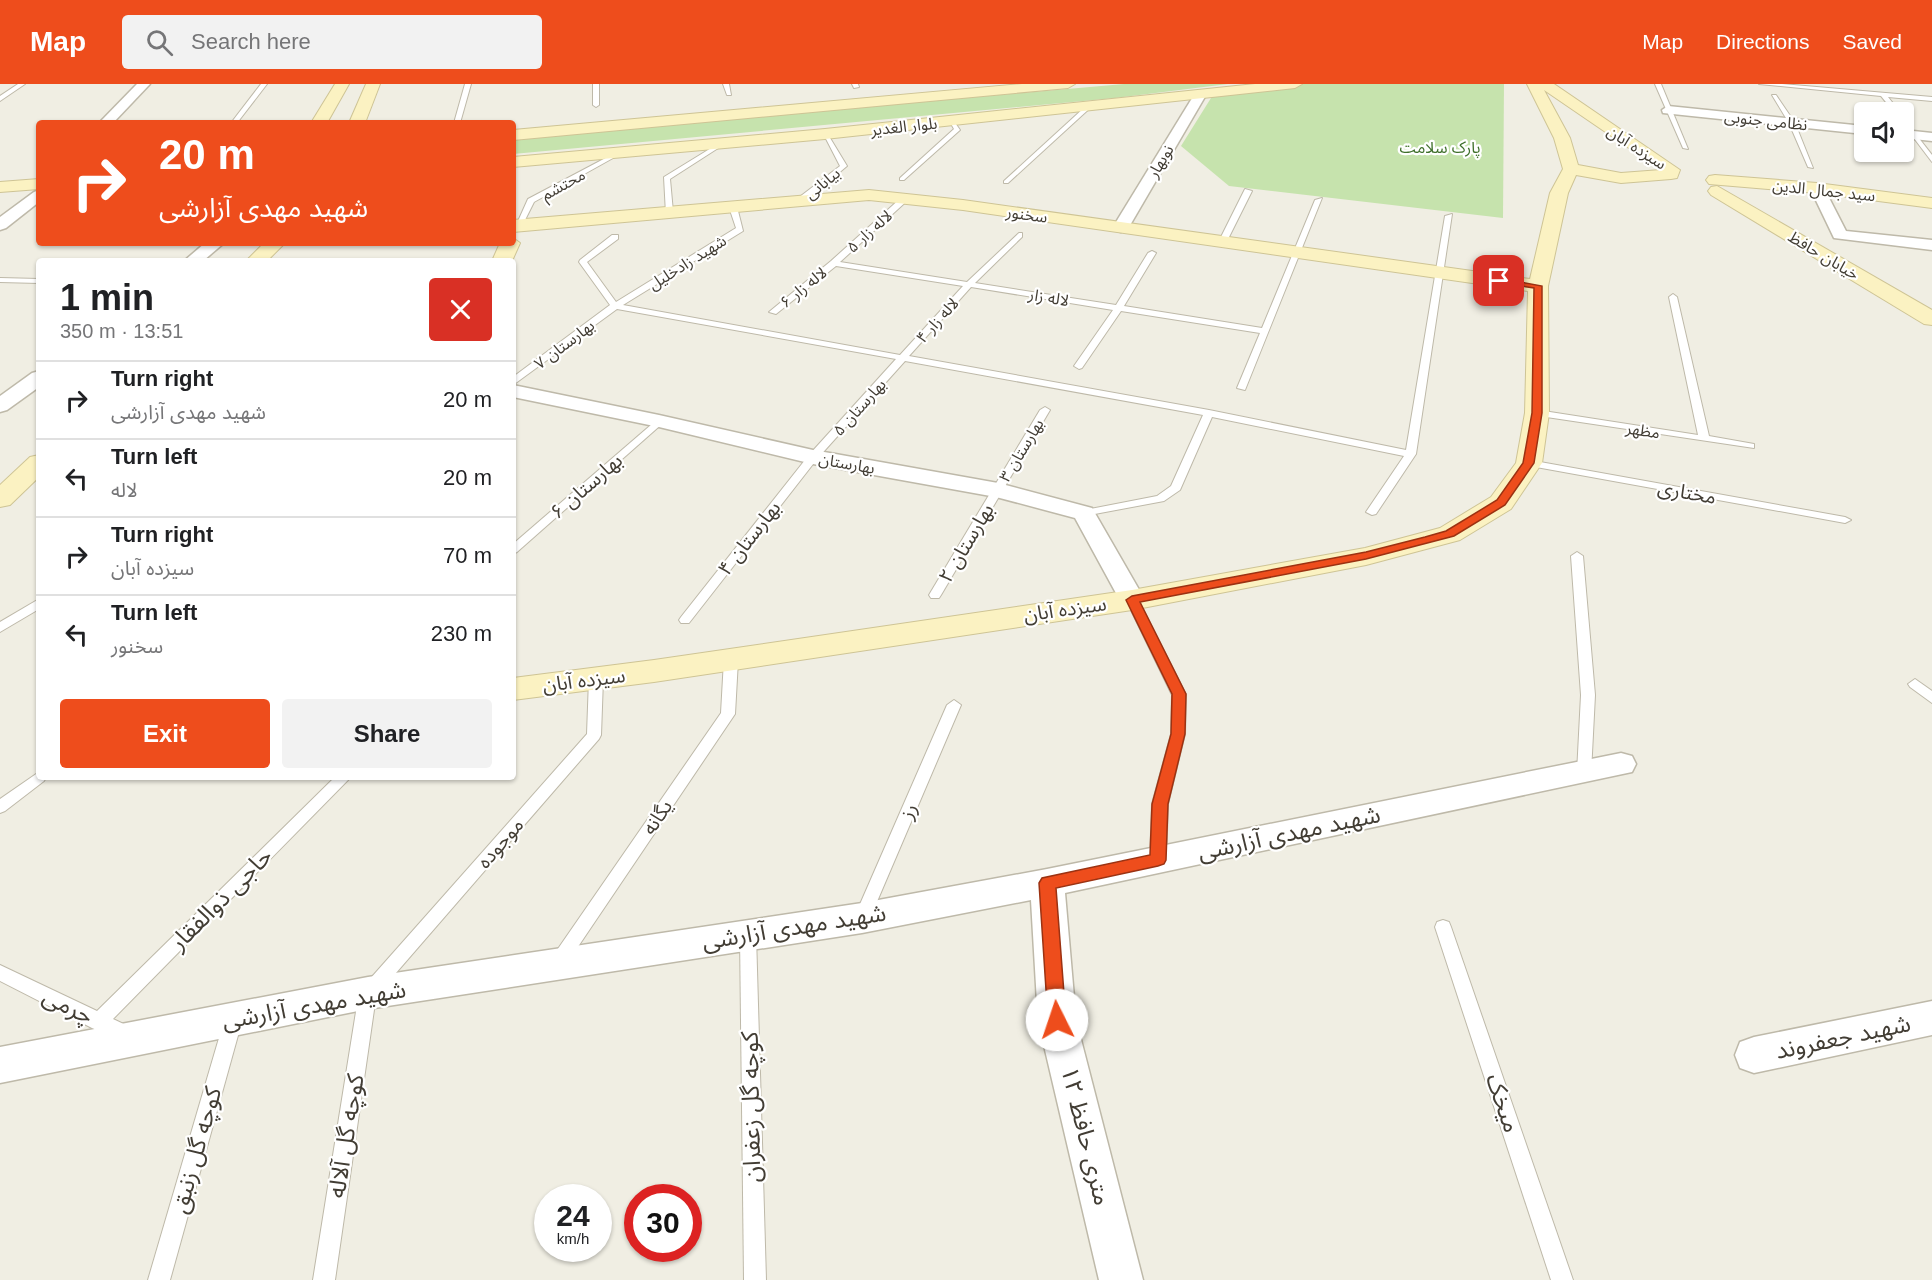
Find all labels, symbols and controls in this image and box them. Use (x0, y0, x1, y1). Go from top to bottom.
search box (122, 15, 542, 69)
text: Map (30, 26, 86, 57)
icon: search (143, 26, 176, 59)
text: Search here (191, 29, 311, 54)
text: Map (1642, 30, 1683, 53)
text: Directions (1716, 30, 1809, 53)
text: Saved (1842, 30, 1902, 53)
map controls (1854, 102, 1914, 162)
button: sound (1854, 102, 1914, 162)
street label: نظامی جنوبی (1723, 108, 1808, 134)
street label: بلوار الغدیر (869, 115, 938, 140)
street label: سیزده آبان (1604, 122, 1669, 174)
text: 20 m (159, 131, 255, 178)
park label: پارک سلامت (1399, 139, 1481, 158)
street label: نوبهار (1144, 142, 1178, 182)
icon: right (60, 144, 138, 222)
street label: بیابانی (801, 164, 844, 203)
street label: محتشم (538, 166, 590, 207)
street label: سید جمال الدین (1771, 177, 1876, 206)
text: شهید مهدی آزارشی (159, 193, 368, 223)
street label: سخنور (1004, 203, 1049, 227)
street label: لاله زار ۵ (843, 207, 896, 257)
street label: خیابان حافظ (1785, 228, 1862, 284)
street label: شهید زادخلیل (645, 232, 730, 294)
pin (1473, 255, 1524, 306)
street label: لاله زار ۶ (777, 264, 830, 312)
icon: arrive (1482, 264, 1515, 297)
text: 1 min (60, 277, 154, 318)
button: close (429, 278, 492, 341)
street label: لاله زار (1026, 285, 1071, 310)
street label: لاله زار ۴ (913, 294, 963, 347)
street label: بهارستان ۷ (531, 316, 598, 373)
text: 350 m · 13:51 (60, 320, 183, 342)
text: Turn right (111, 366, 213, 391)
street label: بهارستان ۵ (830, 376, 890, 440)
icon: right (60, 384, 93, 417)
text: 20 m (443, 387, 492, 412)
text: شهید مهدی آزارشی (111, 401, 266, 423)
street label: بهارستان ۳ (996, 416, 1048, 485)
street label: مظهر (1624, 419, 1661, 443)
text: Turn left (111, 444, 197, 469)
street label: بهارستان ۶ (546, 449, 627, 524)
street label: بهارستان (817, 450, 876, 478)
icon: left (60, 462, 93, 495)
text: 20 m (443, 465, 492, 490)
street label: مختاری (1656, 476, 1718, 509)
text: لاله (111, 479, 138, 501)
street label: بهارستان ۴ (713, 497, 785, 580)
street label: بهارستان ۲ (934, 500, 999, 587)
text: Turn right (111, 522, 213, 547)
icon: right (60, 540, 93, 573)
text: 70 m (443, 543, 492, 568)
text: سیزده آبان (111, 557, 194, 579)
street label: سیزده آبان (1022, 592, 1108, 627)
text: Turn left (111, 600, 197, 625)
icon: left (60, 618, 93, 651)
text: 230 m (431, 621, 492, 646)
text: سخنور (111, 635, 163, 657)
street label: سیزده آبان (541, 664, 627, 697)
button: Exit (60, 699, 270, 768)
button: Share (282, 699, 492, 768)
street label: یگانه (638, 795, 677, 839)
street label: رز (895, 800, 922, 823)
street label: شهید مهدی آزارشی (1195, 800, 1383, 866)
street label: موجوده (472, 814, 528, 873)
street label: حاجی ذوالفقار (163, 842, 278, 957)
street label: شهید مهدی آزارشی (700, 899, 888, 955)
street label: شهید مهدی آزارشی (220, 975, 408, 1035)
street label: چرمی (38, 982, 98, 1031)
position arrow (1025, 988, 1089, 1052)
street label: شهید جعفروند (1773, 1009, 1913, 1065)
street label: کوچه گل زعفران (736, 1030, 767, 1183)
street label: ۱۲ متری حافظ (1055, 1064, 1117, 1208)
street label: میخک (1481, 1070, 1526, 1136)
street label: کوچه گل آلاله (322, 1071, 371, 1200)
street label: کوچه گل زنبق (165, 1083, 229, 1217)
speed limit sign: 30 (624, 1184, 702, 1262)
text: 24 (556, 1199, 590, 1232)
text: km/h (557, 1230, 589, 1247)

